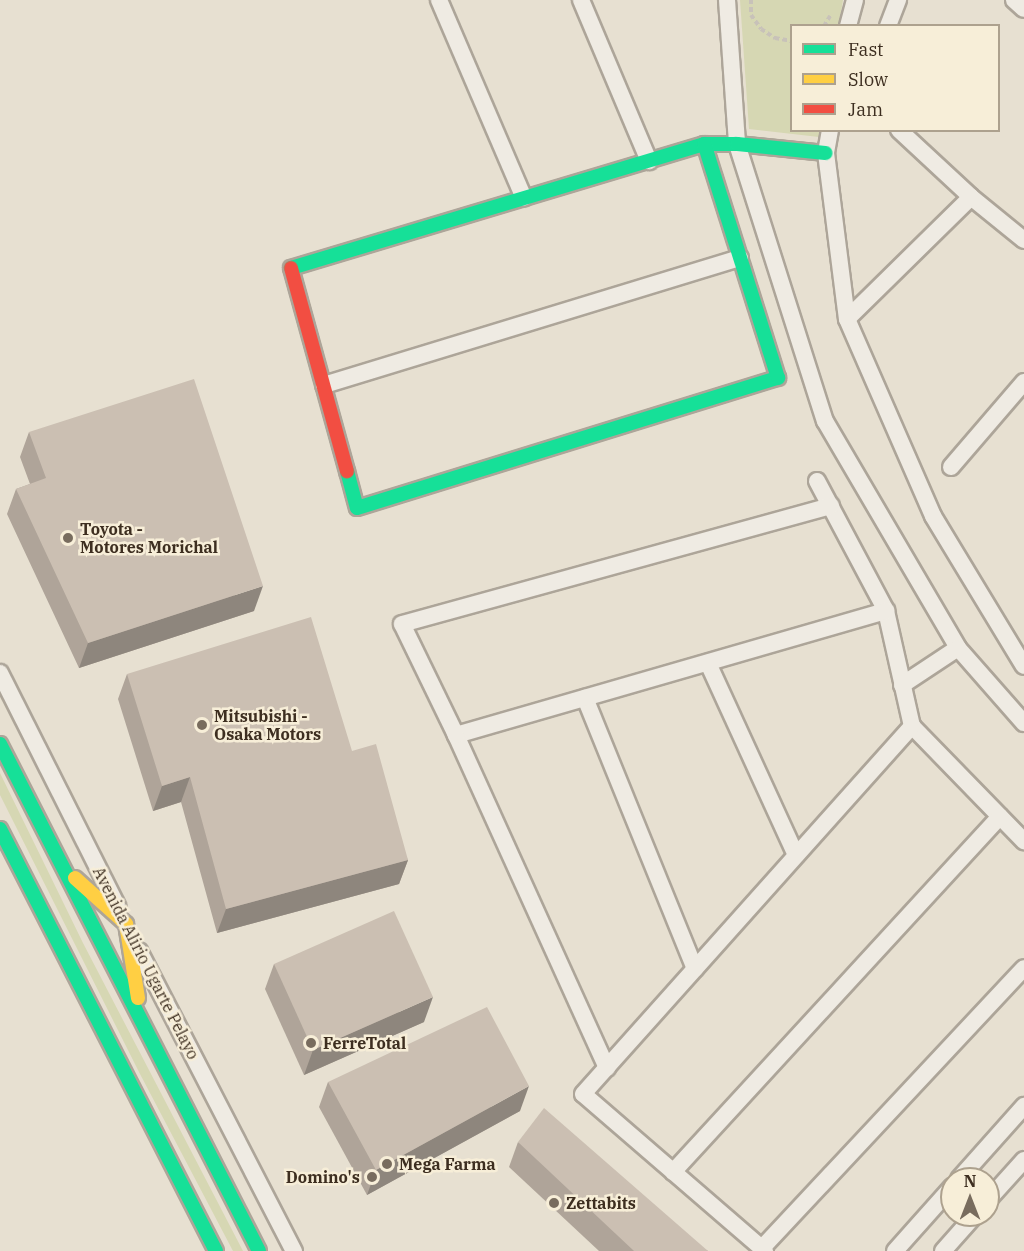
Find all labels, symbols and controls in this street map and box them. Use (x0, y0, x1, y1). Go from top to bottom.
legend (790, 24, 1000, 132)
text: Fast (848, 38, 883, 61)
text: Slow (848, 68, 888, 91)
text: Jam (848, 98, 883, 121)
place label: Toyota - Motores Morichal (80, 519, 218, 557)
marker: Toyota - Motores Morichal (61, 531, 75, 545)
place label: Mitsubishi - Osaka Motors (214, 706, 321, 744)
marker: Mitsubishi - Osaka Motors (195, 718, 209, 732)
street label: Avenida Alirio Ugarte Pelayo (89, 864, 203, 1062)
place label: FerreTotal (323, 1033, 406, 1053)
marker: FerreTotal (304, 1036, 318, 1050)
place label: Mega Farma (399, 1154, 496, 1174)
marker: Mega Farma (380, 1157, 394, 1171)
place label: Domino's (286, 1167, 360, 1187)
north arrow (940, 1167, 1000, 1227)
marker: Domino's (365, 1170, 379, 1184)
text: N (964, 1171, 976, 1191)
place label: Zettabits (566, 1193, 636, 1213)
marker: Zettabits (547, 1196, 561, 1210)

